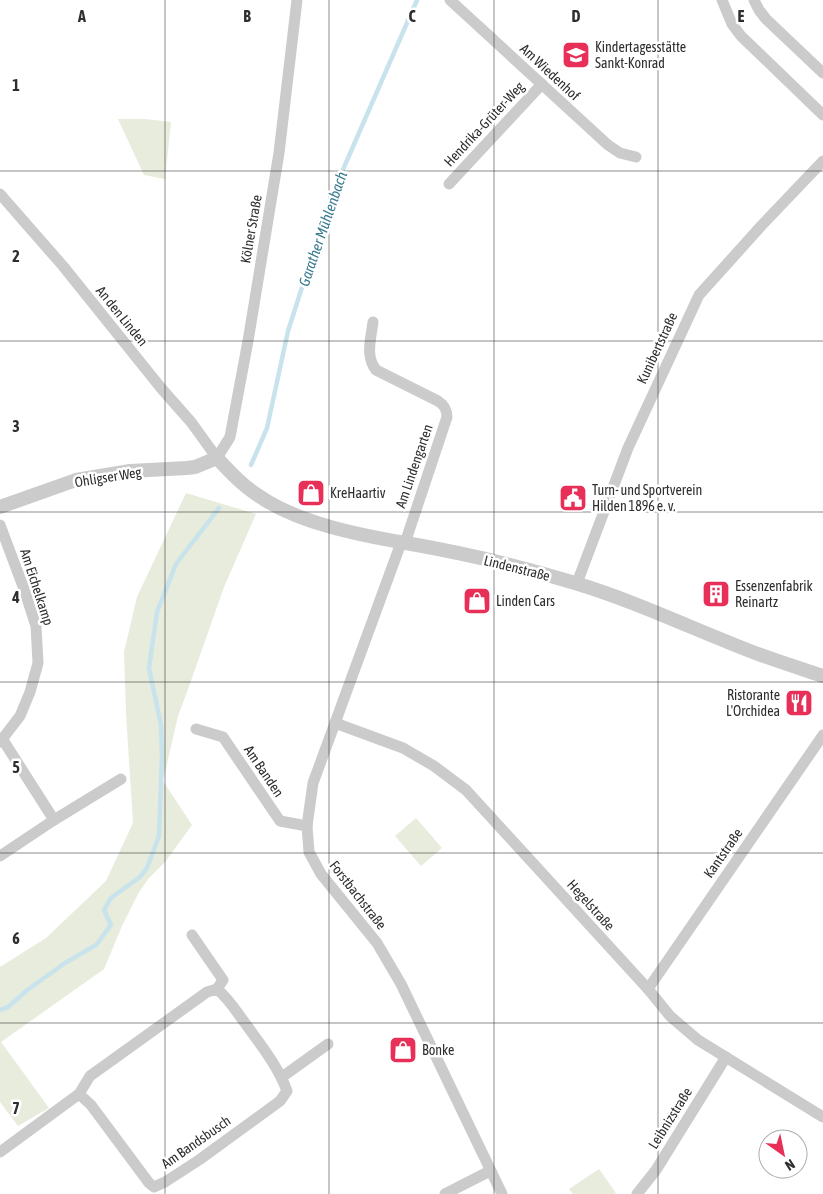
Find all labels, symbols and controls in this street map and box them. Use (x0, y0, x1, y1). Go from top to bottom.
text: A (77, 7, 86, 25)
text: B (243, 7, 251, 25)
text: C (408, 7, 416, 25)
text: D (572, 7, 581, 25)
text: E (738, 7, 745, 25)
place label: Kindertagesstätte Sankt-Konrad (595, 39, 686, 71)
street label: Am Wiedenhof (517, 40, 583, 104)
school or university icon: Kindertagesstätte Sankt-Konrad (561, 40, 591, 70)
text: 1 (12, 76, 20, 94)
street label: Hendrika-Grüter-Weg (441, 78, 527, 170)
water label: Garather Mühlenbach (295, 169, 350, 288)
street label: Kölner Straße (237, 193, 265, 265)
text: 2 (12, 247, 20, 265)
street label: An den Linden (93, 283, 151, 349)
street label: Kunibertstraße (634, 310, 680, 386)
text: 3 (12, 417, 20, 435)
street label: Am Lindengarten (392, 422, 436, 510)
street label: Ohligser Weg (73, 464, 143, 490)
shop icon: KreHaartiv (296, 478, 326, 508)
place label: Turn- und Sportverein Hilden 1896 e. v. (592, 482, 702, 514)
public building icon: Turn- und Sportverein Hilden 1896 e. v. (558, 483, 588, 513)
place label: KreHaartiv (330, 485, 386, 501)
street label: Am Eichelkamp (17, 547, 57, 628)
street label: Lindenstraße (482, 552, 552, 584)
place label: Essenzenfabrik Reinartz (735, 578, 813, 610)
building icon: Essenzenfabrik Reinartz (701, 579, 731, 609)
shop icon: Linden Cars (462, 586, 492, 616)
text: 4 (11, 588, 20, 606)
place label: Linden Cars (496, 593, 555, 609)
place label: Ristorante L'Orchidea (726, 687, 780, 719)
restaurant icon: Ristorante L'Orchidea (784, 688, 814, 718)
street label: Am Banden (241, 742, 287, 800)
text: 5 (12, 758, 20, 776)
street label: Kantstraße (700, 825, 746, 881)
street label: Forstbachstraße (326, 858, 390, 932)
street label: Hegelstraße (564, 876, 618, 934)
text: 6 (12, 929, 20, 947)
shop icon: Bonke (388, 1035, 418, 1065)
place label: Bonke (422, 1042, 454, 1058)
street label: Leibnizstraße (645, 1085, 695, 1151)
text: 7 (12, 1099, 20, 1117)
street label: Am Bandsbusch (158, 1112, 234, 1172)
north arrow (758, 1129, 808, 1179)
text: N (782, 1156, 798, 1174)

